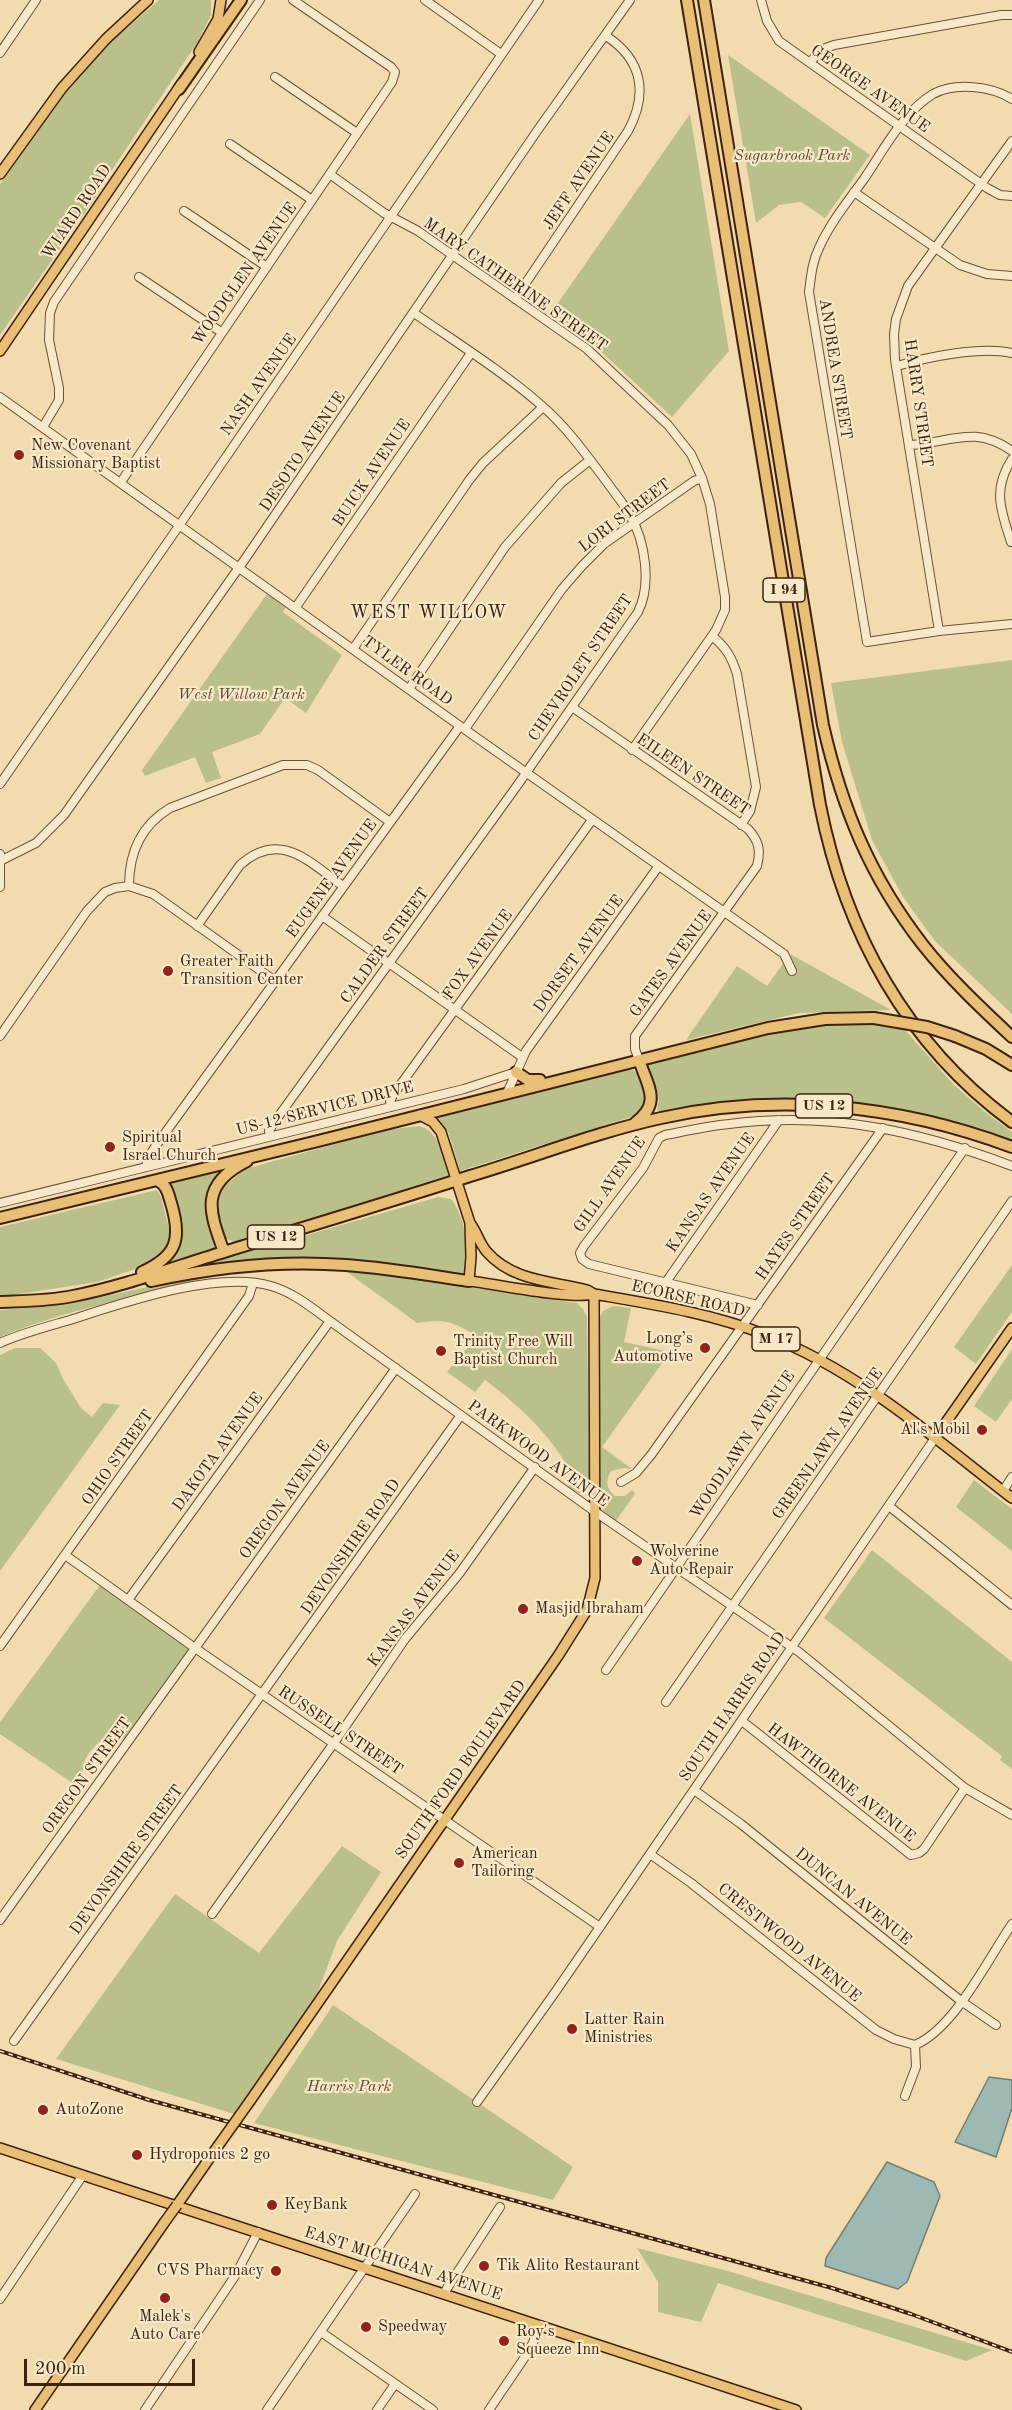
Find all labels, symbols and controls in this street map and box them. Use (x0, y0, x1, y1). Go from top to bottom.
street label: GEORGE AVENUE (807, 41, 933, 137)
street label: JEFF AVENUE (539, 128, 619, 234)
park label: Sugarbrook Park (734, 146, 850, 166)
street label: WIARD ROAD (38, 161, 116, 263)
street label: WOODGLEN AVENUE (188, 199, 302, 349)
street label: MARY CATHERINE STREET (419, 214, 611, 356)
street label: ANDREA STREET (814, 297, 856, 441)
street label: NASH AVENUE (217, 330, 301, 440)
street label: HARRY STREET (899, 338, 937, 468)
street label: DESOTO AVENUE (256, 388, 350, 516)
street label: BUICK AVENUE (329, 416, 415, 530)
place label: New Covenant Missionary Baptist (31, 436, 161, 474)
marker: New Covenant Missionary Baptist (12, 448, 26, 462)
street label: LORI STREET (575, 475, 675, 557)
road number: I 94 (763, 578, 805, 602)
street label: CHEVROLET STREET (525, 591, 637, 745)
district label: WEST WILLOW (350, 602, 508, 624)
street label: TYLER ROAD (358, 632, 456, 710)
park label: West Willow Park (177, 685, 305, 705)
street label: EILEEN STREET (632, 730, 754, 820)
street label: EUGENE AVENUE (282, 816, 382, 942)
street label: CALDER STREET (337, 884, 433, 1008)
street label: DORSET AVENUE (530, 891, 628, 1017)
street label: FOX AVENUE (439, 906, 517, 1004)
street label: GATES AVENUE (626, 907, 716, 1021)
place label: Greater Faith Transition Center (180, 952, 303, 990)
marker: Greater Faith Transition Center (161, 964, 175, 978)
street label: US-12 SERVICE DRIVE (234, 1078, 416, 1140)
road number: US 12 (796, 1094, 852, 1118)
place label: Spiritual Israel Church (122, 1128, 216, 1166)
street label: KANSAS AVENUE (663, 1129, 759, 1257)
street label: GILL AVENUE (570, 1133, 650, 1237)
marker: Spiritual Israel Church (103, 1140, 117, 1154)
street label: HAYES STREET (752, 1170, 840, 1284)
road number: US 12 (248, 1225, 304, 1249)
street label: ECORSE ROAD (629, 1277, 747, 1321)
road number: M 17 (752, 1327, 800, 1351)
place label: Long’s Automotive (613, 1329, 693, 1367)
place label: Trinity Free Will Baptist Church (453, 1332, 573, 1370)
marker: Long’s Automotive (698, 1341, 712, 1355)
marker: Trinity Free Will Baptist Church (434, 1344, 448, 1358)
street label: GREENLAWN AVENUE (768, 1365, 888, 1523)
street label: WOODLAWN AVENUE (686, 1368, 800, 1522)
street label: DAKOTA AVENUE (168, 1389, 268, 1515)
street label: PARKWOOD AVENUE (464, 1396, 612, 1512)
street label: OHIO STREET (78, 1407, 158, 1509)
place label: Al's Mobil (900, 1420, 970, 1440)
marker: Al's Mobil (975, 1423, 989, 1437)
street label: OREGON AVENUE (235, 1437, 335, 1563)
street label: DEVONSHIRE ROAD (297, 1476, 405, 1618)
place label: Wolverine Auto Repair (649, 1542, 734, 1580)
street label: KANSAS AVENUE (364, 1547, 464, 1671)
marker: Wolverine Auto Repair (630, 1554, 644, 1568)
place label: Masjid Ibraham (535, 1599, 644, 1619)
marker: Masjid Ibraham (516, 1602, 530, 1616)
street label: SOUTH HARRIS ROAD (676, 1628, 790, 1786)
street label: SOUTH FORD BOULEVARD (392, 1677, 530, 1863)
street label: RUSSELL STREET (274, 1682, 406, 1780)
street label: OREGON STREET (38, 1714, 136, 1838)
street label: HAWTHORNE AVENUE (763, 1719, 919, 1847)
street label: DEVONSHIRE STREET (66, 1781, 188, 1939)
place label: American Tailoring (471, 1844, 538, 1882)
street label: DUNCAN AVENUE (791, 1844, 915, 1950)
marker: American Tailoring (452, 1856, 466, 1870)
street label: CRESTWOOD AVENUE (713, 1879, 865, 2007)
place label: Latter Rain Ministries (584, 2010, 665, 2048)
marker: Latter Rain Ministries (565, 2022, 579, 2036)
park label: Harris Park (307, 2077, 391, 2097)
place label: AutoZone (55, 2100, 124, 2120)
marker: AutoZone (36, 2103, 50, 2117)
place label: Hydroponics 2 go (149, 2145, 270, 2165)
marker: Hydroponics 2 go (130, 2148, 144, 2162)
place label: KeyBank (284, 2195, 348, 2215)
marker: KeyBank (265, 2198, 279, 2212)
street label: EAST MICHIGAN AVENUE (301, 2223, 505, 2305)
place label: Tik Alito Restaurant (496, 2256, 640, 2276)
marker: Tik Alito Restaurant (477, 2259, 491, 2273)
place label: CVS Pharmacy (156, 2261, 264, 2281)
marker: CVS Pharmacy (269, 2264, 283, 2278)
marker: Malek's Auto Care (158, 2291, 172, 2305)
place label: Malek's Auto Care (129, 2307, 201, 2345)
place label: Speedway (378, 2317, 447, 2337)
marker: Speedway (359, 2320, 373, 2334)
place label: Roy's Squeeze Inn (516, 2322, 600, 2360)
marker: Roy's Squeeze Inn (497, 2334, 511, 2348)
scale bar (27, 2347, 198, 2385)
text: 200 m (35, 2360, 86, 2378)

